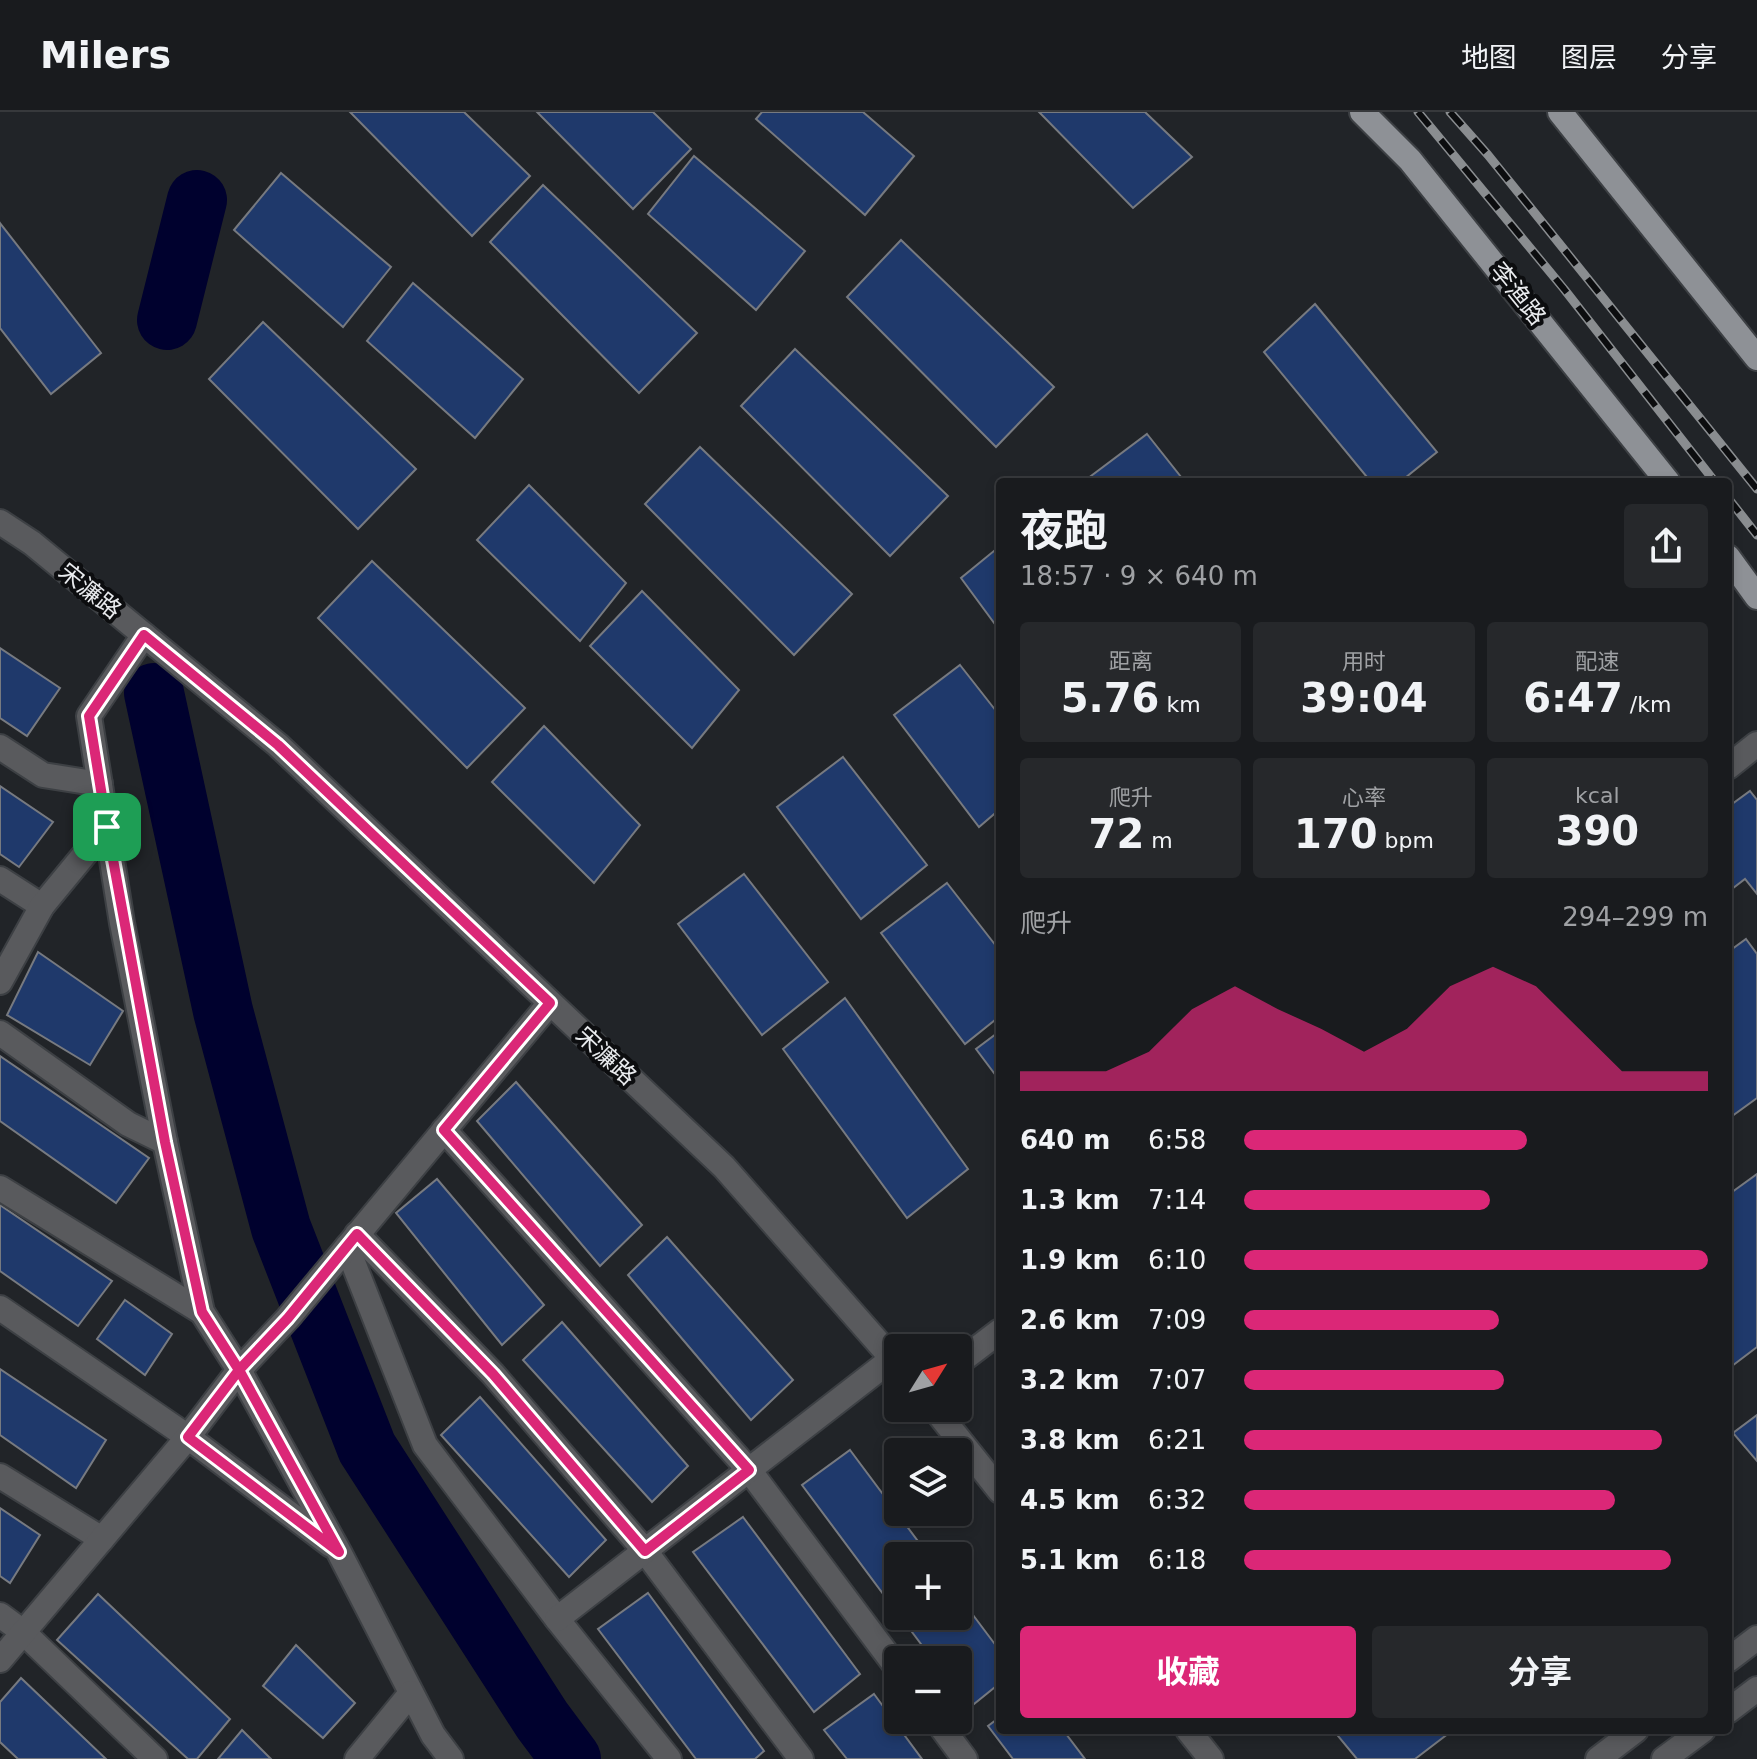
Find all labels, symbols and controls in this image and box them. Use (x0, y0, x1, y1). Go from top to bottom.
text: Milers (40, 33, 171, 77)
text: 地图 (1461, 41, 1517, 74)
text: 图层 (1561, 41, 1617, 74)
text: 分享 (1661, 41, 1717, 74)
street label: 李渔路 (1484, 257, 1552, 331)
button: share (1624, 504, 1708, 588)
text: 夜跑 (1020, 505, 1108, 556)
street label: 宋濂路 (53, 557, 127, 625)
text: 18:57 · 9 × 640 m (1020, 561, 1258, 591)
text: 距离 (1109, 649, 1153, 674)
text: 用时 (1342, 649, 1386, 674)
text: 配速 (1575, 649, 1619, 674)
text: 5.76 (1061, 675, 1159, 721)
text: 39:04 (1300, 675, 1428, 721)
text: 6:47 (1523, 675, 1623, 721)
text: km (1159, 692, 1201, 717)
text: /km (1623, 692, 1671, 717)
text: kcal (1575, 783, 1620, 808)
text: 爬升 (1109, 785, 1153, 810)
text: 心率 (1342, 785, 1386, 810)
pin (73, 793, 141, 861)
icon: arrive (85, 805, 129, 849)
text: 390 (1556, 808, 1639, 854)
text: 72 (1089, 811, 1144, 857)
text: 170 (1294, 811, 1378, 857)
text: m (1144, 828, 1173, 853)
text: bpm (1378, 828, 1434, 853)
text: 294–299 m (1562, 902, 1708, 932)
text: 爬升 (1020, 908, 1072, 938)
street label: 宋濂路 (570, 1021, 642, 1091)
text: 640 m (1020, 1125, 1110, 1155)
text: 6:58 (1148, 1125, 1206, 1155)
text: 1.3 km (1020, 1185, 1120, 1215)
text: 7:14 (1148, 1185, 1206, 1215)
text: 1.9 km (1020, 1245, 1120, 1275)
text: 6:10 (1148, 1245, 1206, 1275)
text: 2.6 km (1020, 1305, 1120, 1335)
text: 7:09 (1148, 1305, 1206, 1335)
north arrow (884, 1334, 972, 1422)
map controls (884, 1334, 972, 1734)
text: 3.2 km (1020, 1365, 1120, 1395)
text: 7:07 (1148, 1365, 1206, 1395)
text: 3.8 km (1020, 1425, 1120, 1455)
text: 6:21 (1148, 1425, 1206, 1455)
button: layers (884, 1438, 972, 1526)
text: 4.5 km (1020, 1485, 1120, 1515)
text: 6:32 (1148, 1485, 1206, 1515)
button: + (884, 1542, 972, 1630)
text: 5.1 km (1020, 1545, 1120, 1575)
text: 6:18 (1148, 1545, 1206, 1575)
button: 收藏 (1020, 1626, 1356, 1718)
button: 分享 (1372, 1626, 1708, 1718)
button: − (884, 1646, 972, 1734)

